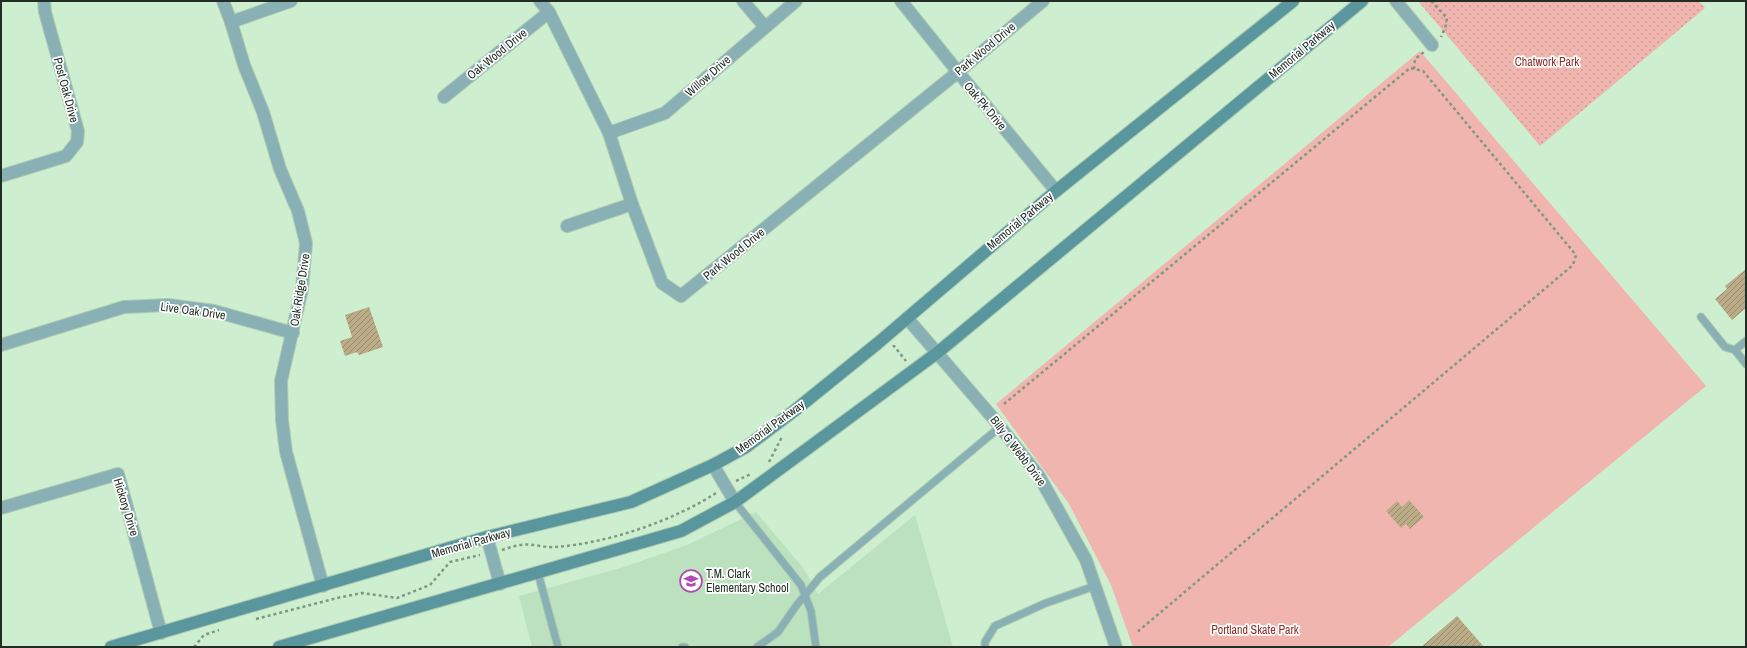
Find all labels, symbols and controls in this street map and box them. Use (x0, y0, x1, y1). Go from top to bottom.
street label: Memorial Parkway (1266, 18, 1338, 82)
street label: Park Wood Drive (951, 19, 1019, 79)
street label: Oak Wood Drive (464, 25, 530, 83)
street label: Willow Drive (682, 52, 734, 100)
park label: Chatwork Park (1515, 54, 1579, 70)
street label: Post Oak Drive (50, 56, 82, 124)
street label: Oak Pk Drive (960, 78, 1010, 134)
street label: Memorial Parkway (984, 189, 1056, 253)
street label: Park Wood Drive (700, 224, 768, 284)
street label: Oak Ridge Drive (286, 253, 314, 327)
street label: Live Oak Drive (159, 299, 227, 323)
street label: Memorial Parkway (732, 397, 808, 457)
street label: Billy G Webb Drive (986, 413, 1050, 489)
street label: Hickory Drive (110, 476, 142, 538)
street label: Memorial Parkway (430, 524, 512, 562)
place label: T.M. Clark Elementary School (706, 566, 789, 596)
school or university icon: T.M. Clark Elementary School (678, 568, 704, 594)
park label: Portland Skate Park (1211, 622, 1299, 638)

